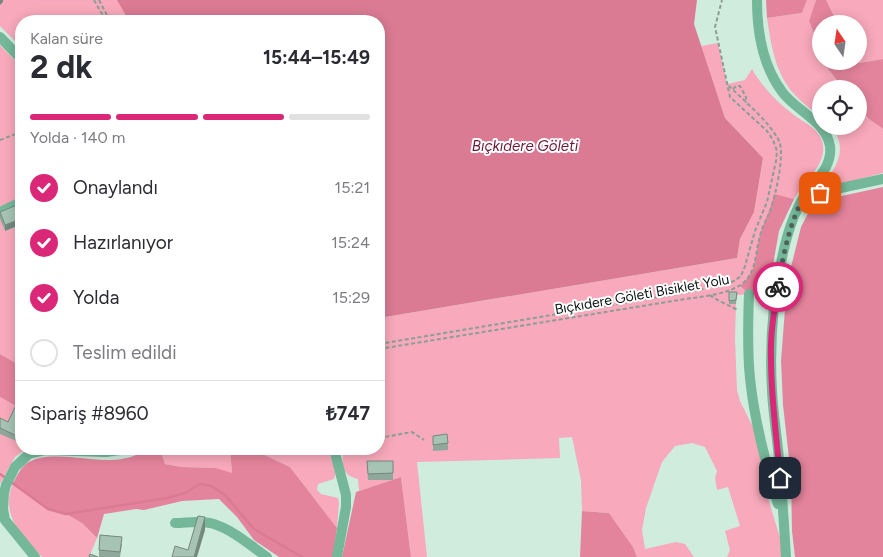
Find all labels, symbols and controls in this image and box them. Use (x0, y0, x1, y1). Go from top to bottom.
north arrow (812, 15, 868, 70)
map controls (812, 15, 867, 135)
text: Kalan süre (30, 29, 103, 48)
text: 15:44–15:49 (263, 46, 370, 69)
text: 2 dk (30, 48, 92, 86)
button: locate (812, 80, 867, 135)
text: Yolda · 140 m (30, 128, 125, 147)
water label: Bıçkıdere Göleti (472, 137, 579, 155)
pin (799, 172, 841, 214)
icon: check (30, 174, 58, 202)
text: Onaylandı (73, 176, 158, 199)
text: 15:21 (335, 178, 370, 197)
icon: bag (806, 179, 834, 207)
icon: check (30, 229, 58, 257)
text: Hazırlanıyor (73, 231, 173, 254)
text: 15:24 (331, 233, 370, 252)
courier (753, 262, 803, 312)
street label: Bıçkıdere Göleti Bisiklet Yolu (553, 271, 731, 318)
icon: bike (764, 273, 792, 301)
icon: check (30, 284, 58, 312)
text: Yolda (73, 286, 119, 309)
text: 15:29 (332, 288, 370, 307)
text: Teslim edildi (73, 341, 177, 364)
text: Sipariş #8960 (30, 402, 149, 425)
text: ₺747 (326, 402, 370, 425)
pin (759, 457, 801, 499)
icon: home (766, 464, 794, 492)

